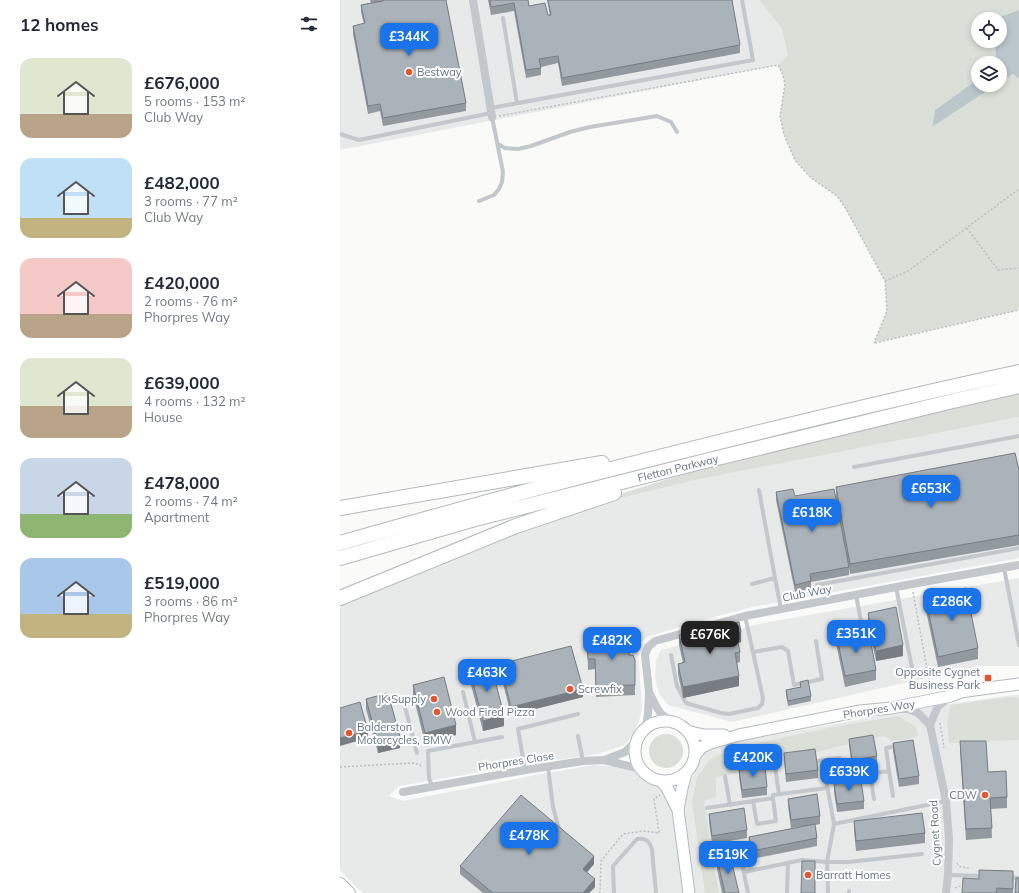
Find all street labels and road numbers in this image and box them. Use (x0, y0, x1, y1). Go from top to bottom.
street label: Fletton Parkway (636, 451, 720, 485)
street label: Club Way (781, 581, 833, 605)
street label: Phorpres Way (842, 696, 916, 722)
street label: Phorpres Close (477, 748, 555, 774)
street label: Cygnet Road (926, 800, 944, 866)

